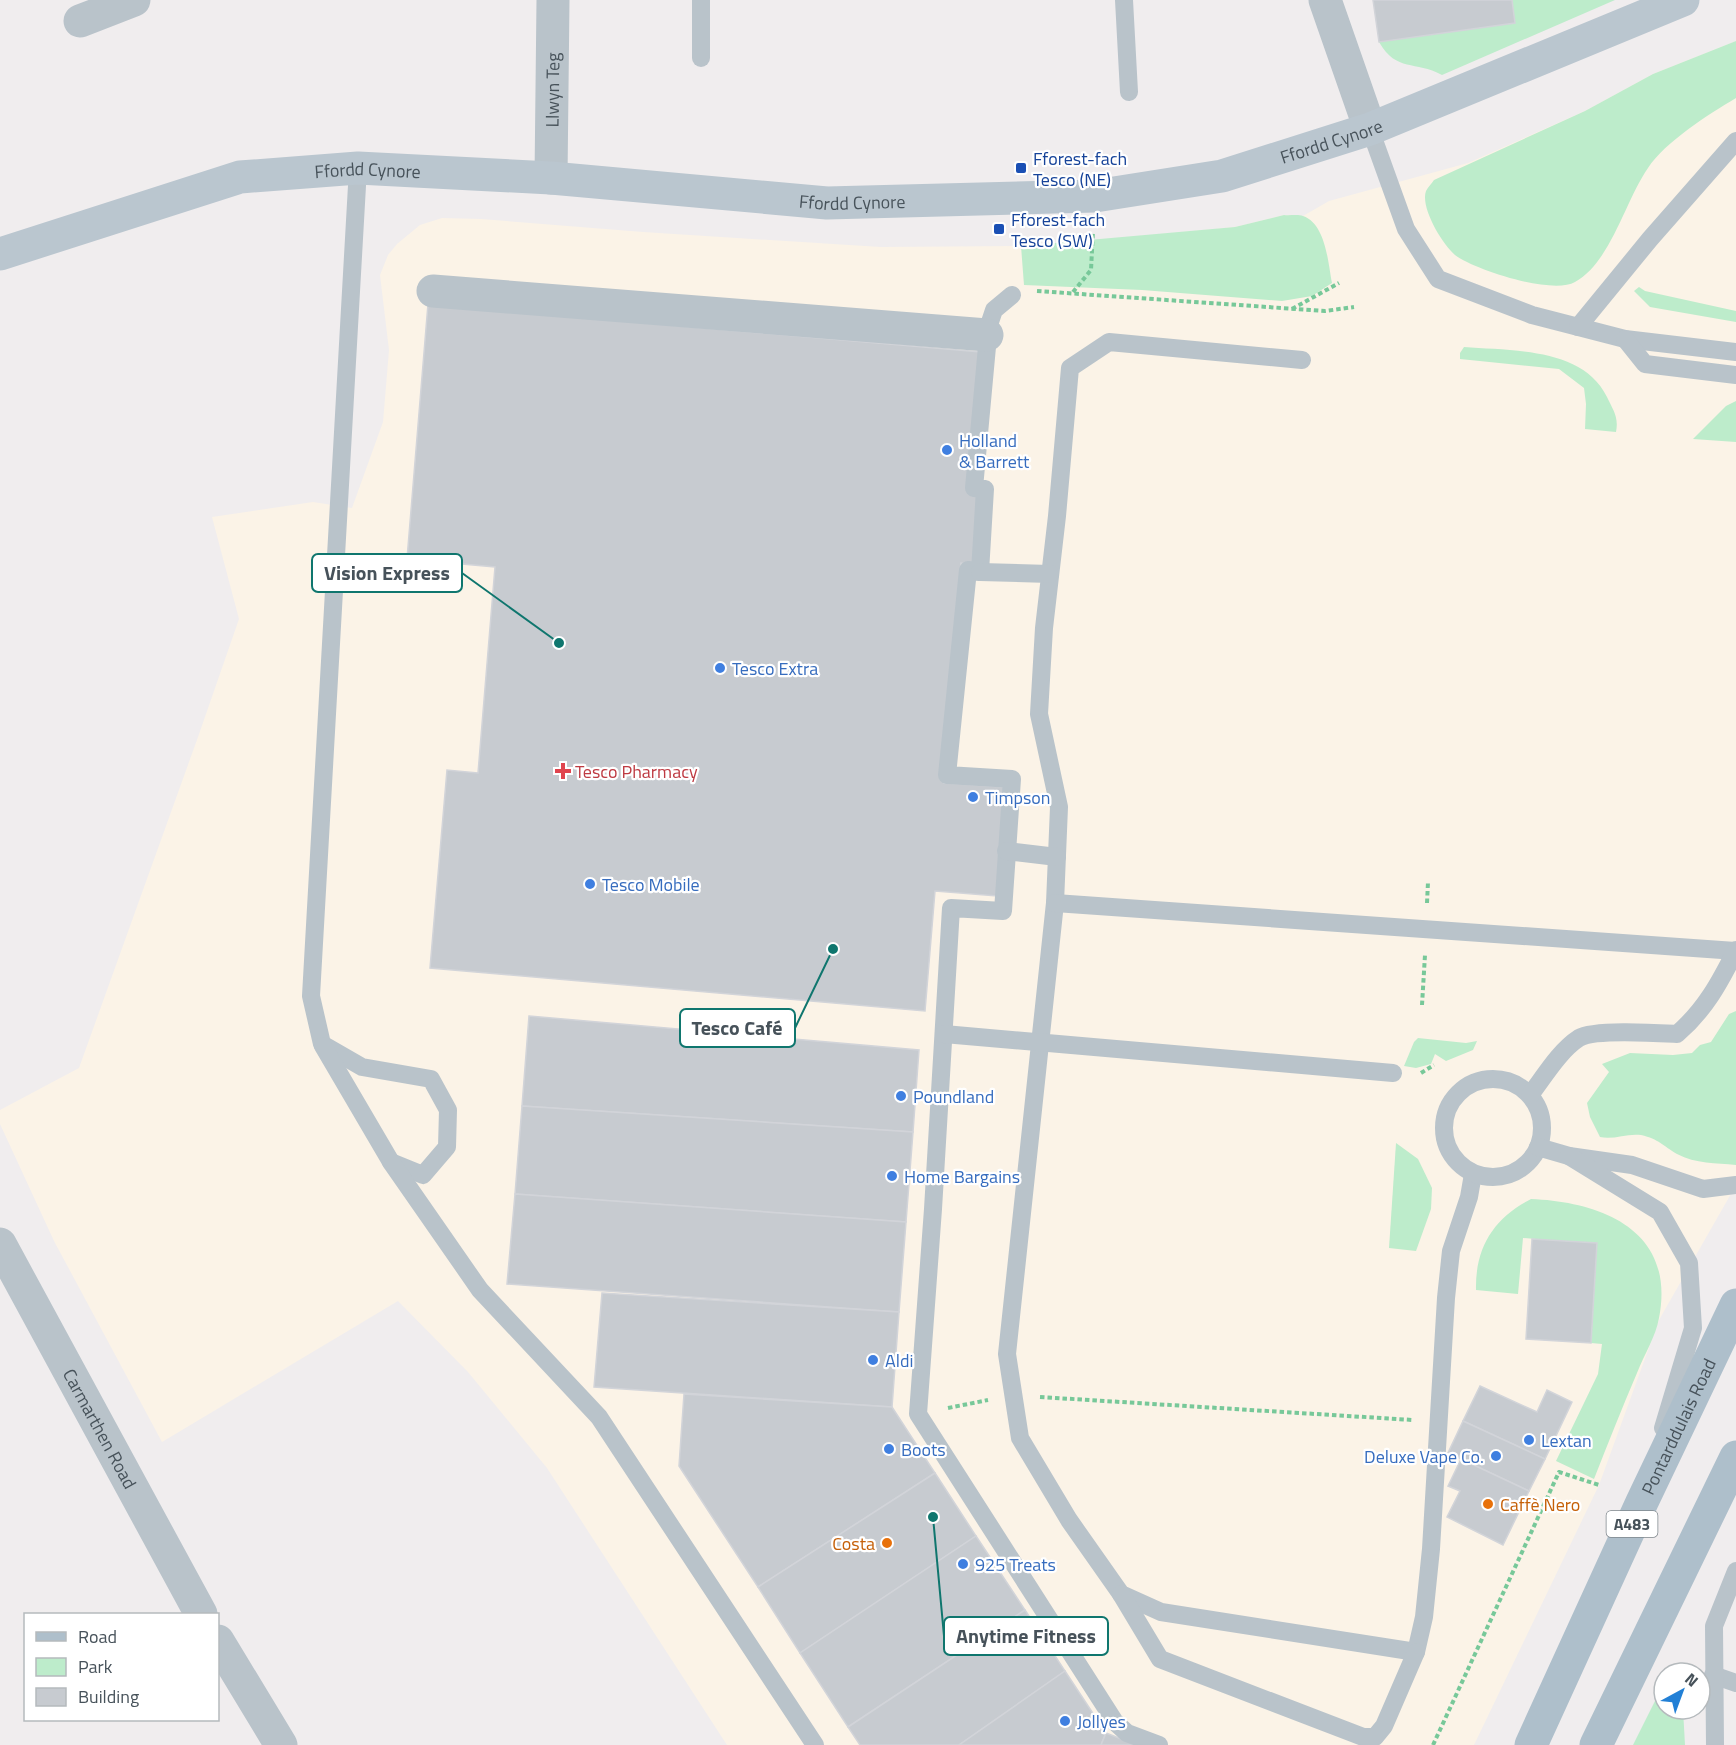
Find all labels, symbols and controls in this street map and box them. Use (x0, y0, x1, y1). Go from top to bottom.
street label: Llwyn Teg (538, 52, 566, 128)
street label: Ffordd Cynore (1276, 112, 1387, 170)
place label: Fforest-fach Tesco (NE) (1033, 145, 1127, 193)
street label: Ffordd Cynore (314, 154, 421, 185)
marker: Fforest-fach Tesco (NE) (1014, 161, 1028, 175)
street label: Ffordd Cynore (798, 187, 906, 217)
place label: Fforest-fach Tesco (SW) (1011, 206, 1105, 254)
marker: Fforest-fach Tesco (SW) (992, 222, 1006, 236)
place label: Holland & Barrett (959, 427, 1030, 475)
marker: Holland & Barrett (940, 443, 954, 457)
callout: Vision Express (312, 554, 462, 592)
text: Vision Express (324, 557, 450, 588)
place label: Tesco Extra (732, 655, 818, 682)
marker: Tesco Extra (713, 661, 727, 675)
place label: Tesco Pharmacy (575, 758, 698, 785)
marker: Tesco Pharmacy (556, 764, 570, 778)
place label: Timpson (985, 784, 1050, 811)
marker: Timpson (966, 790, 980, 804)
place label: Tesco Mobile (602, 871, 700, 898)
marker: Tesco Mobile (583, 877, 597, 891)
callout: Tesco Café (680, 1009, 795, 1047)
text: Tesco Café (692, 1012, 783, 1043)
place label: Poundland (913, 1083, 994, 1110)
marker: Poundland (894, 1089, 908, 1103)
place label: Home Bargains (904, 1163, 1020, 1190)
marker: Home Bargains (885, 1169, 899, 1183)
place label: Aldi (885, 1347, 913, 1374)
marker: Aldi (866, 1353, 880, 1367)
street label: Pontarddulais Road (1634, 1354, 1722, 1499)
street label: Carmarthen Road (57, 1364, 144, 1493)
place label: Lextan (1541, 1427, 1592, 1454)
marker: Lextan (1522, 1433, 1536, 1447)
place label: Boots (901, 1436, 946, 1463)
marker: Boots (882, 1442, 896, 1456)
place label: Deluxe Vape Co. (1364, 1443, 1484, 1470)
marker: Deluxe Vape Co. (1489, 1449, 1503, 1463)
place label: Caffè Nero (1500, 1491, 1580, 1518)
marker: Caffè Nero (1481, 1497, 1495, 1511)
road number: A483 (1606, 1511, 1658, 1537)
place label: Costa (832, 1530, 875, 1557)
marker: Costa (880, 1536, 894, 1550)
place label: 925 Treats (975, 1551, 1056, 1578)
marker: 925 Treats (956, 1557, 970, 1571)
legend (24, 1613, 219, 1721)
callout: Anytime Fitness (944, 1617, 1108, 1655)
text: Anytime Fitness (956, 1620, 1096, 1651)
text: Road (78, 1623, 117, 1650)
text: Park (78, 1653, 113, 1680)
north arrow (1652, 1661, 1712, 1721)
text: N (1680, 1667, 1704, 1692)
text: Building (78, 1683, 139, 1710)
place label: Jollyes (1077, 1708, 1126, 1735)
marker: Jollyes (1058, 1714, 1072, 1728)

